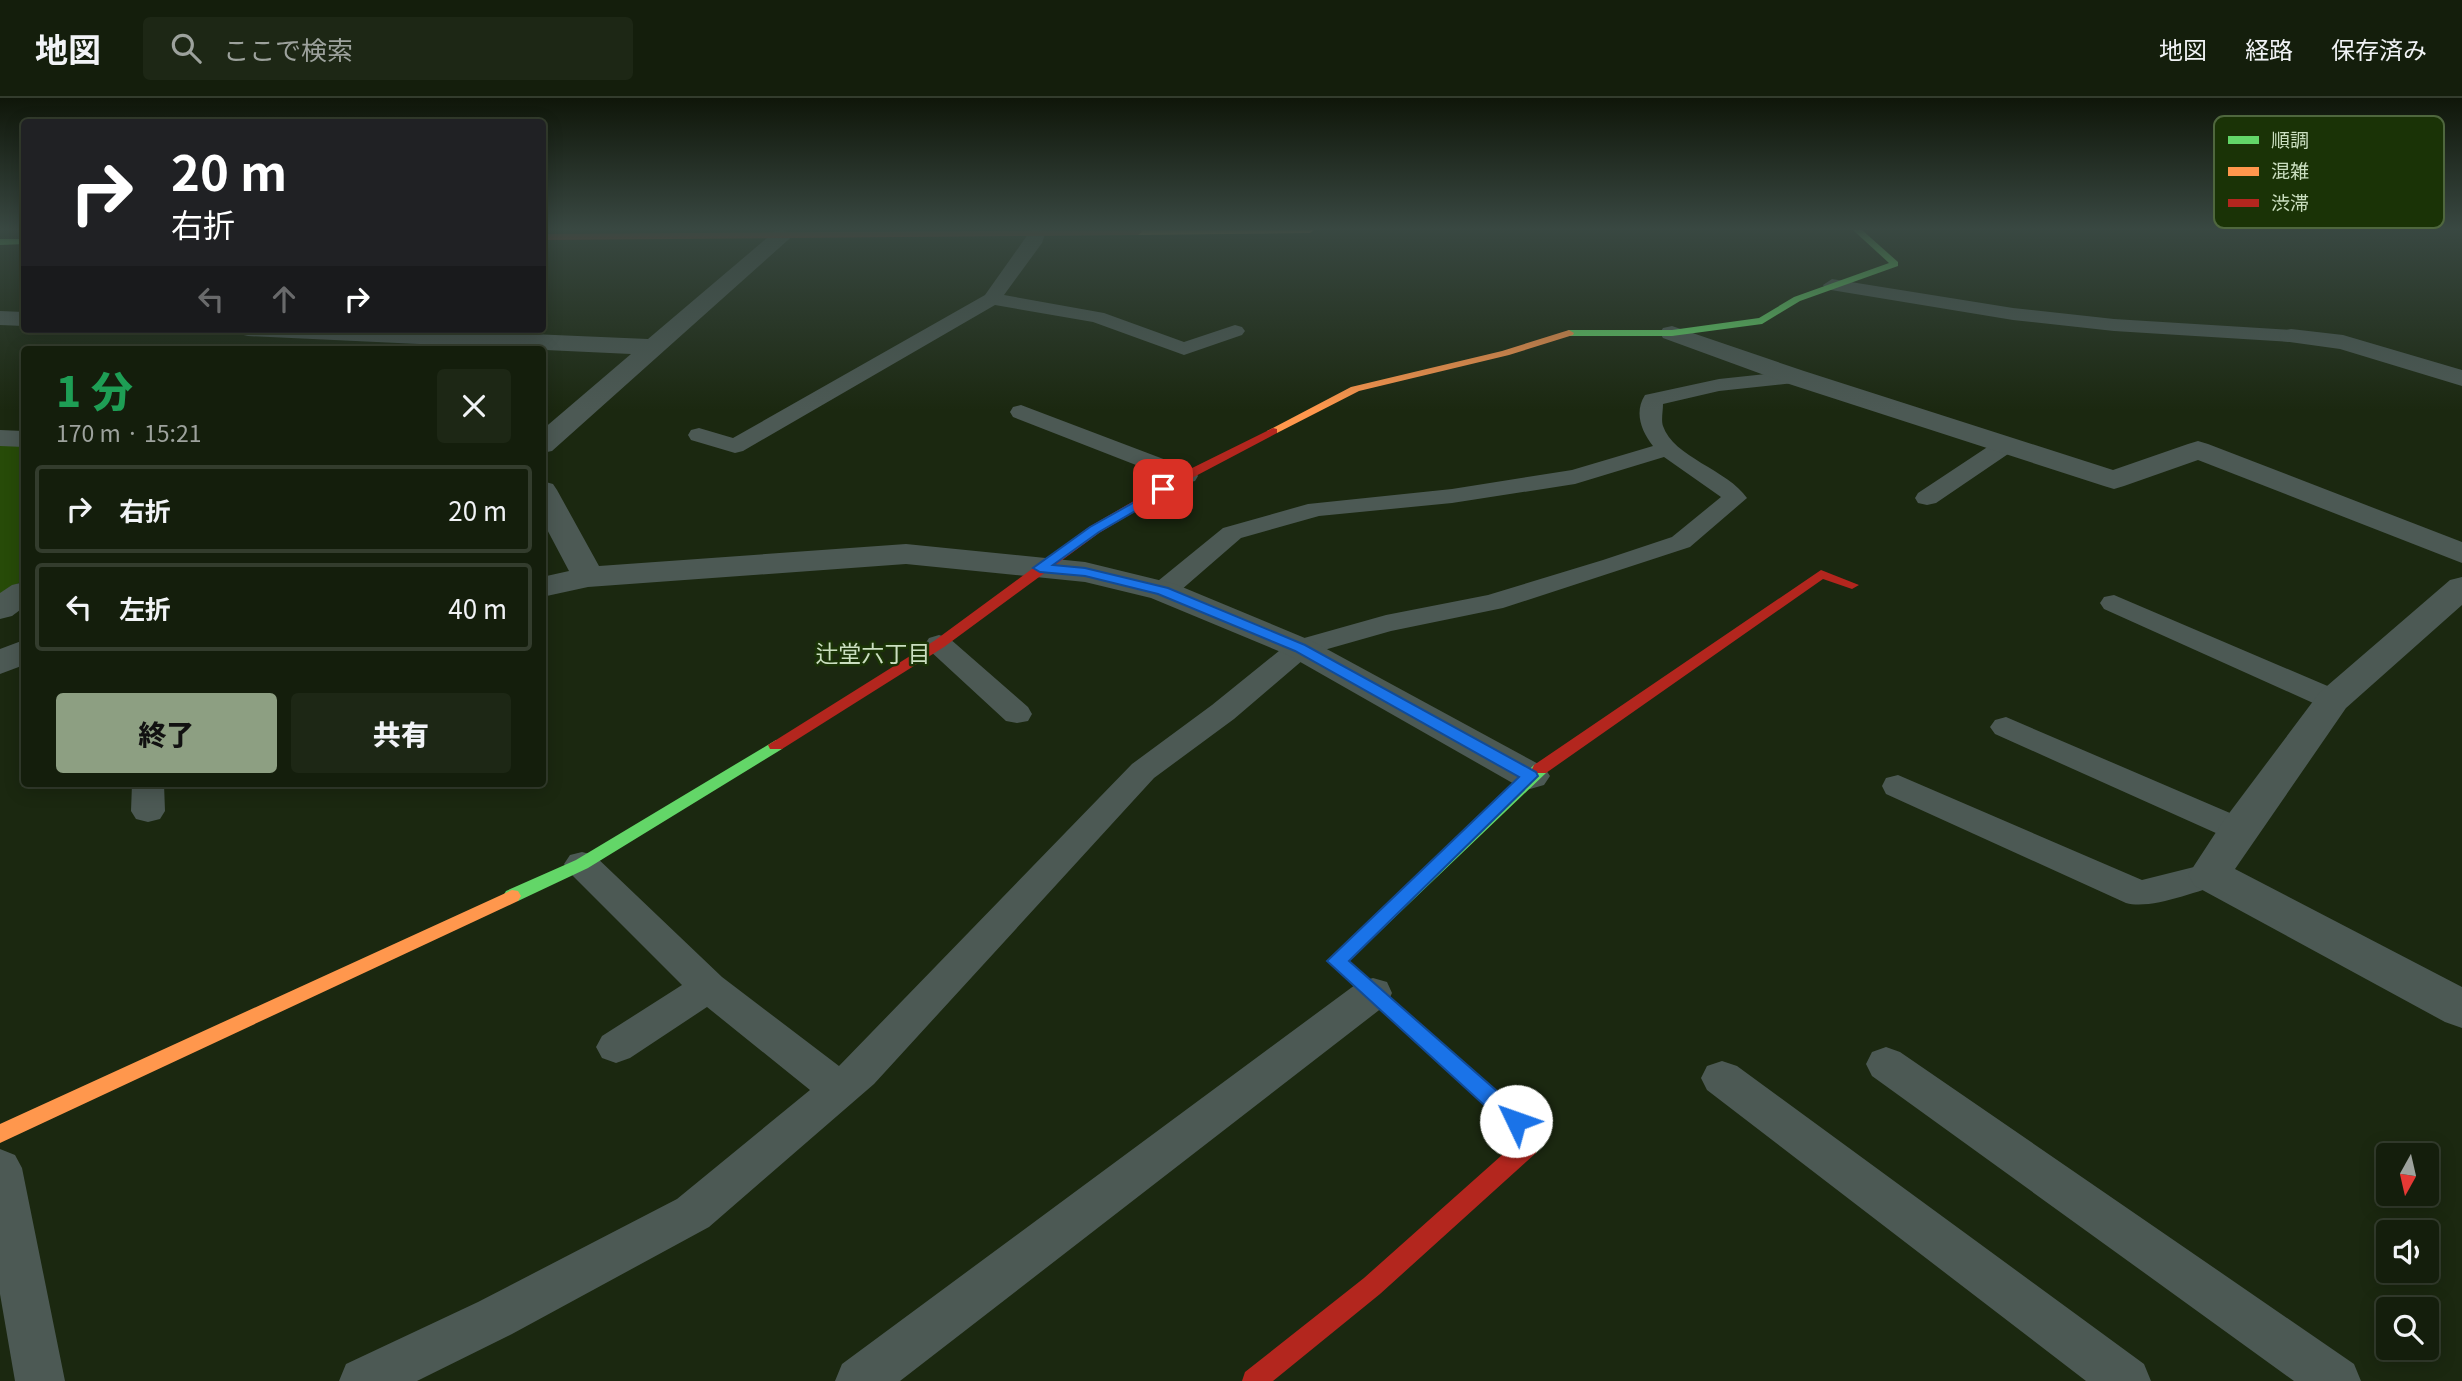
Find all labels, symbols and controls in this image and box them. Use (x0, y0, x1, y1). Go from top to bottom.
search box (143, 17, 633, 80)
text: 地図 (35, 24, 101, 72)
icon: search (167, 29, 205, 67)
text: ここで検索 (223, 30, 353, 67)
text: 地図 (2159, 31, 2207, 66)
text: 経路 (2245, 31, 2293, 66)
text: 保存済み (2331, 31, 2427, 66)
legend (2214, 116, 2444, 228)
text: 順調 (2271, 125, 2309, 152)
text: 20 m (171, 134, 287, 205)
icon: right (56, 147, 147, 238)
text: 混雑 (2271, 156, 2309, 183)
text: 渋滞 (2271, 188, 2309, 215)
text: 右折 (171, 200, 235, 246)
icon: left (192, 280, 230, 318)
icon: ahead (265, 280, 303, 318)
icon: right (338, 280, 376, 318)
text: 1 分 (56, 358, 133, 419)
button: close (437, 369, 511, 443)
text: 170 m · 15:21 (56, 415, 201, 449)
pin (1133, 459, 1193, 519)
icon: arrive (1144, 470, 1182, 508)
icon: right (60, 490, 98, 528)
text: 右折 (119, 491, 171, 528)
text: 20 m (448, 491, 507, 528)
icon: left (60, 588, 98, 626)
text: 左折 (119, 589, 171, 626)
text: 40 m (448, 589, 507, 626)
district label: 辻堂六丁目 (816, 635, 931, 669)
button: 終了 (56, 693, 277, 773)
button: 共有 (291, 693, 511, 773)
position arrow (1479, 1084, 1553, 1158)
north arrow (2376, 1143, 2440, 1206)
map controls (2376, 1143, 2439, 1360)
button: sound (2376, 1220, 2439, 1283)
button: search (2376, 1297, 2439, 1360)

